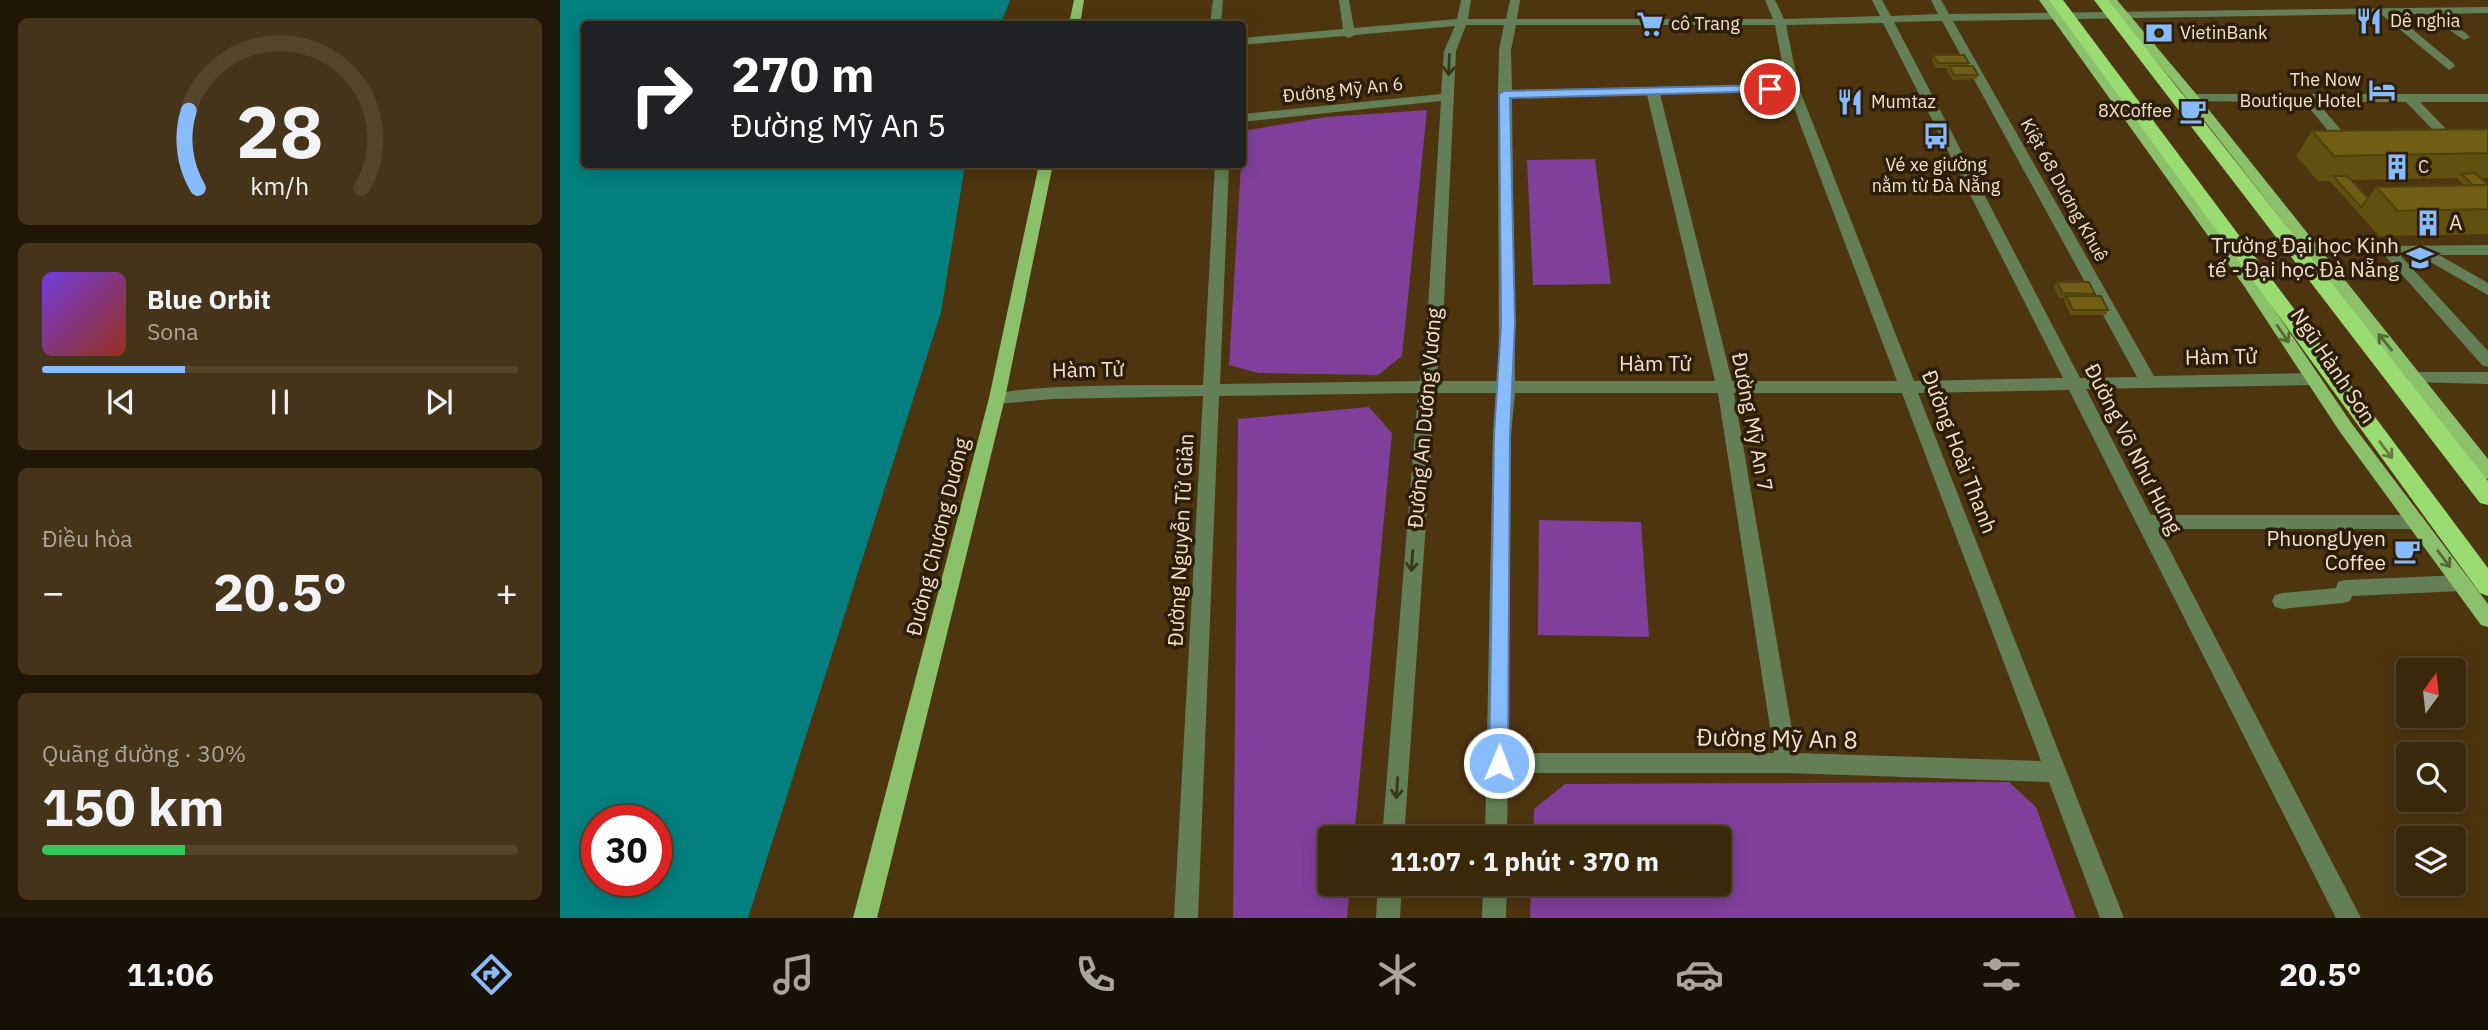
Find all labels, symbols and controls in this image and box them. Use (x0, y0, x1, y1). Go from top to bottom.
restaurant icon: Dê nghia (2354, 6, 2384, 36)
supermarket icon: cô Trang (1635, 9, 1665, 39)
place label: Dê nghia (2390, 9, 2461, 32)
place label: cô Trang (1671, 12, 1740, 35)
bank icon: VietinBank (2144, 18, 2174, 48)
place label: VietinBank (2180, 21, 2268, 44)
text: 270 m (731, 42, 875, 105)
icon: right (616, 49, 707, 140)
one-way arrow (1443, 54, 1456, 77)
pin (1740, 59, 1800, 119)
place label: The Now Boutique Hotel (2240, 68, 2361, 112)
icon: arrive (1751, 70, 1789, 108)
street label: Đường Mỹ An 6 (1282, 72, 1404, 107)
hotel icon: The Now Boutique Hotel (2367, 75, 2397, 105)
text: 28 (236, 83, 324, 178)
restaurant icon: Mumtaz (1835, 87, 1865, 117)
place label: Mumtaz (1871, 90, 1936, 113)
cafe icon: 8XCoffee (2178, 96, 2208, 126)
place label: 8XCoffee (2098, 99, 2172, 122)
text: Đường Mỹ An 5 (731, 104, 946, 146)
street label: Kiệt 68 Dương Khuê (2016, 114, 2113, 266)
bus stop icon: Vé xe giường nằm từ Đà Nẵng (1921, 121, 1951, 151)
building icon: C (2382, 152, 2412, 182)
place label: Vé xe giường nằm từ Đà Nẵng (1872, 153, 2001, 197)
place label: C (2418, 155, 2429, 178)
text: km/h (251, 168, 309, 201)
building icon: A (2413, 208, 2443, 238)
place label: A (2449, 208, 2462, 236)
place label: Trường Đại học Kinh tế - Đại học Đà Nẵng (2208, 231, 2399, 283)
school or university icon: Trường Đại học Kinh tế - Đại học Đà Nẵng (2405, 243, 2435, 273)
text: Blue Orbit (147, 282, 271, 316)
street label: Ngũ Hành Sơn (2285, 302, 2383, 429)
street label: Đường An Dương Vương (1400, 307, 1448, 529)
text: Sona (147, 316, 199, 346)
one-way arrow (2276, 324, 2291, 343)
one-way arrow (2378, 333, 2393, 351)
street label: Hàm Tử (2185, 341, 2257, 371)
street label: Hàm Tử (1619, 349, 1691, 377)
street label: Đường Mỹ An 7 (1726, 350, 1780, 494)
street label: Hàm Tử (1052, 354, 1124, 384)
street label: Đường Võ Như Hưng (2079, 358, 2189, 539)
street label: Đường Hoài Thanh (1916, 366, 2004, 537)
icon: previous (102, 383, 140, 421)
icon: pause (261, 383, 299, 421)
icon: next (420, 383, 458, 421)
street label: Đường Nguyễn Tử Giản (1160, 433, 1200, 647)
street label: Đường Chương Dương (899, 435, 975, 639)
one-way arrow (2379, 440, 2394, 459)
text: Điều hòa (42, 523, 133, 553)
place label: PhuongUyen Coffee (2267, 524, 2386, 576)
cafe icon: PhuongUyen Coffee (2392, 536, 2422, 566)
one-way arrow (1406, 549, 1419, 572)
one-way arrow (2436, 550, 2451, 568)
text: 20.5° (213, 558, 347, 625)
text: − (42, 567, 65, 616)
text: + (495, 567, 518, 616)
north arrow (2396, 658, 2466, 728)
map controls (2396, 658, 2466, 896)
street label: Đường Mỹ An 8 (1696, 721, 1858, 755)
position arrow (1462, 726, 1536, 800)
text: Quãng đường · 30% (42, 738, 246, 768)
button: search (2396, 742, 2466, 812)
text: 150 km (42, 773, 224, 840)
one-way arrow (1390, 776, 1403, 798)
speed limit sign: 30 (581, 805, 672, 896)
button: layers (2396, 826, 2466, 896)
text: 11:07 · 1 phút · 370 m (1390, 844, 1659, 878)
icon: directions (467, 950, 516, 999)
icon: music (769, 950, 818, 999)
icon: phone (1071, 950, 1120, 999)
icon: climate (1373, 950, 1422, 999)
icon: car (1675, 950, 1724, 999)
icon: filters (1977, 950, 2026, 999)
text: 11:06 (127, 953, 214, 995)
text: 20.5° (2279, 953, 2361, 995)

